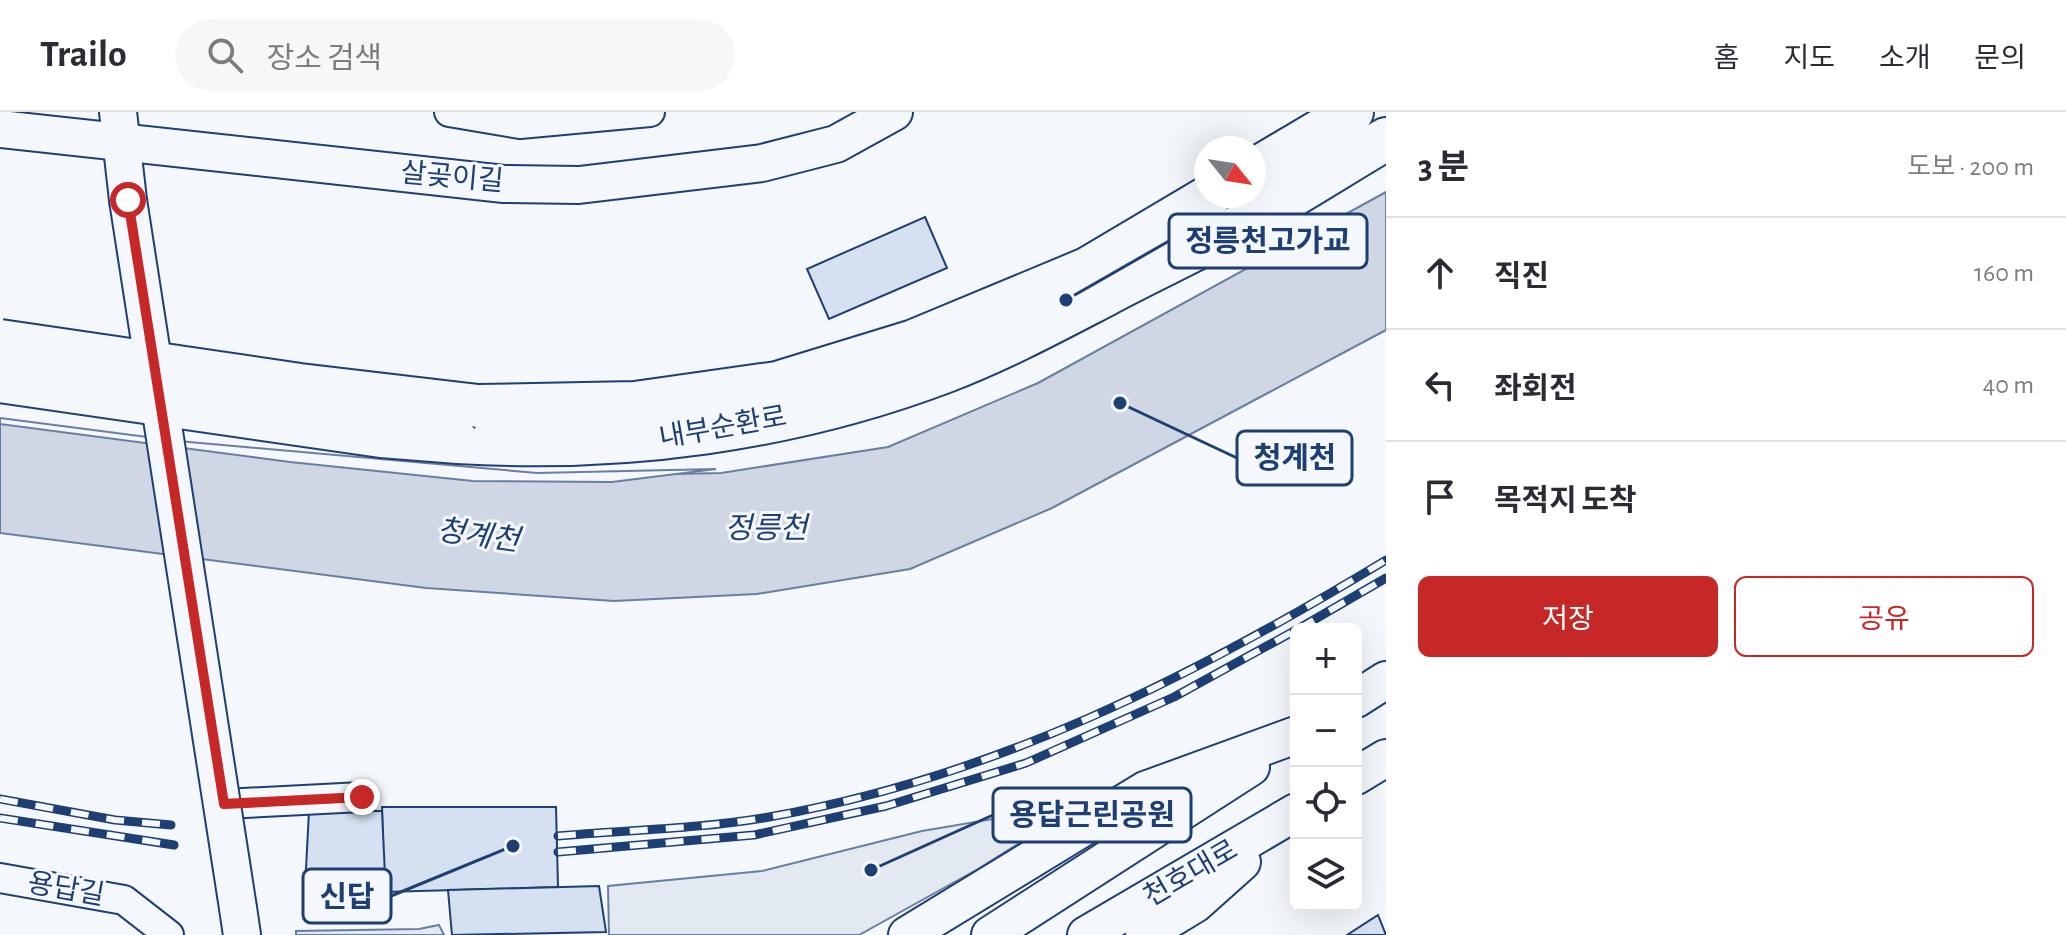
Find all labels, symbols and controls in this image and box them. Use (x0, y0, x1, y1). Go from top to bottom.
search box (175, 19, 735, 91)
icon: search (203, 33, 247, 77)
text: Trailo (40, 36, 127, 74)
text: 장소 검색 (267, 44, 382, 74)
text: 홈 (1714, 45, 1739, 73)
text: 지도 (1783, 45, 1835, 73)
text: 소개 (1879, 45, 1930, 73)
text: 문의 (1974, 45, 2026, 73)
north arrow (1194, 136, 1266, 208)
text: 3 분 (1418, 151, 1469, 185)
text: 도보 · 200 m (1907, 154, 2034, 180)
street label: 살곶이길 (399, 158, 505, 196)
route start (110, 182, 146, 218)
callout: 정릉천고가교 (1169, 214, 1367, 268)
text: 정릉천고가교 (1185, 225, 1351, 257)
icon: ahead (1418, 251, 1462, 295)
text: 160 m (1974, 260, 2034, 286)
text: 직진 (1494, 262, 1549, 292)
icon: left (1418, 363, 1462, 407)
text: 40 m (1983, 372, 2034, 398)
text: 좌회전 (1494, 374, 1577, 404)
street label: 내부순환로 (657, 401, 789, 453)
callout: 청계천 (1237, 431, 1352, 485)
text: 청계천 (1254, 442, 1336, 474)
icon: arrive (1418, 475, 1462, 519)
text: 목적지 도착 (1494, 486, 1637, 516)
water label: 정릉천 (725, 513, 811, 544)
water label: 청계천 (435, 514, 525, 557)
button: 저장 (1418, 576, 1718, 657)
button: 공유 (1734, 576, 2034, 657)
map controls (1290, 623, 1362, 911)
button: + (1290, 623, 1362, 695)
button: − (1290, 695, 1362, 767)
button: locate (1290, 767, 1362, 839)
route end (344, 779, 380, 815)
callout: 용답근린공원 (993, 788, 1191, 842)
text: 용답근린공원 (1009, 799, 1175, 831)
street label: 천호대로 (1138, 834, 1243, 912)
button: layers (1290, 839, 1362, 911)
street label: 용답길 (26, 868, 107, 910)
callout: 신답 (303, 869, 391, 923)
text: 신답 (319, 881, 375, 913)

